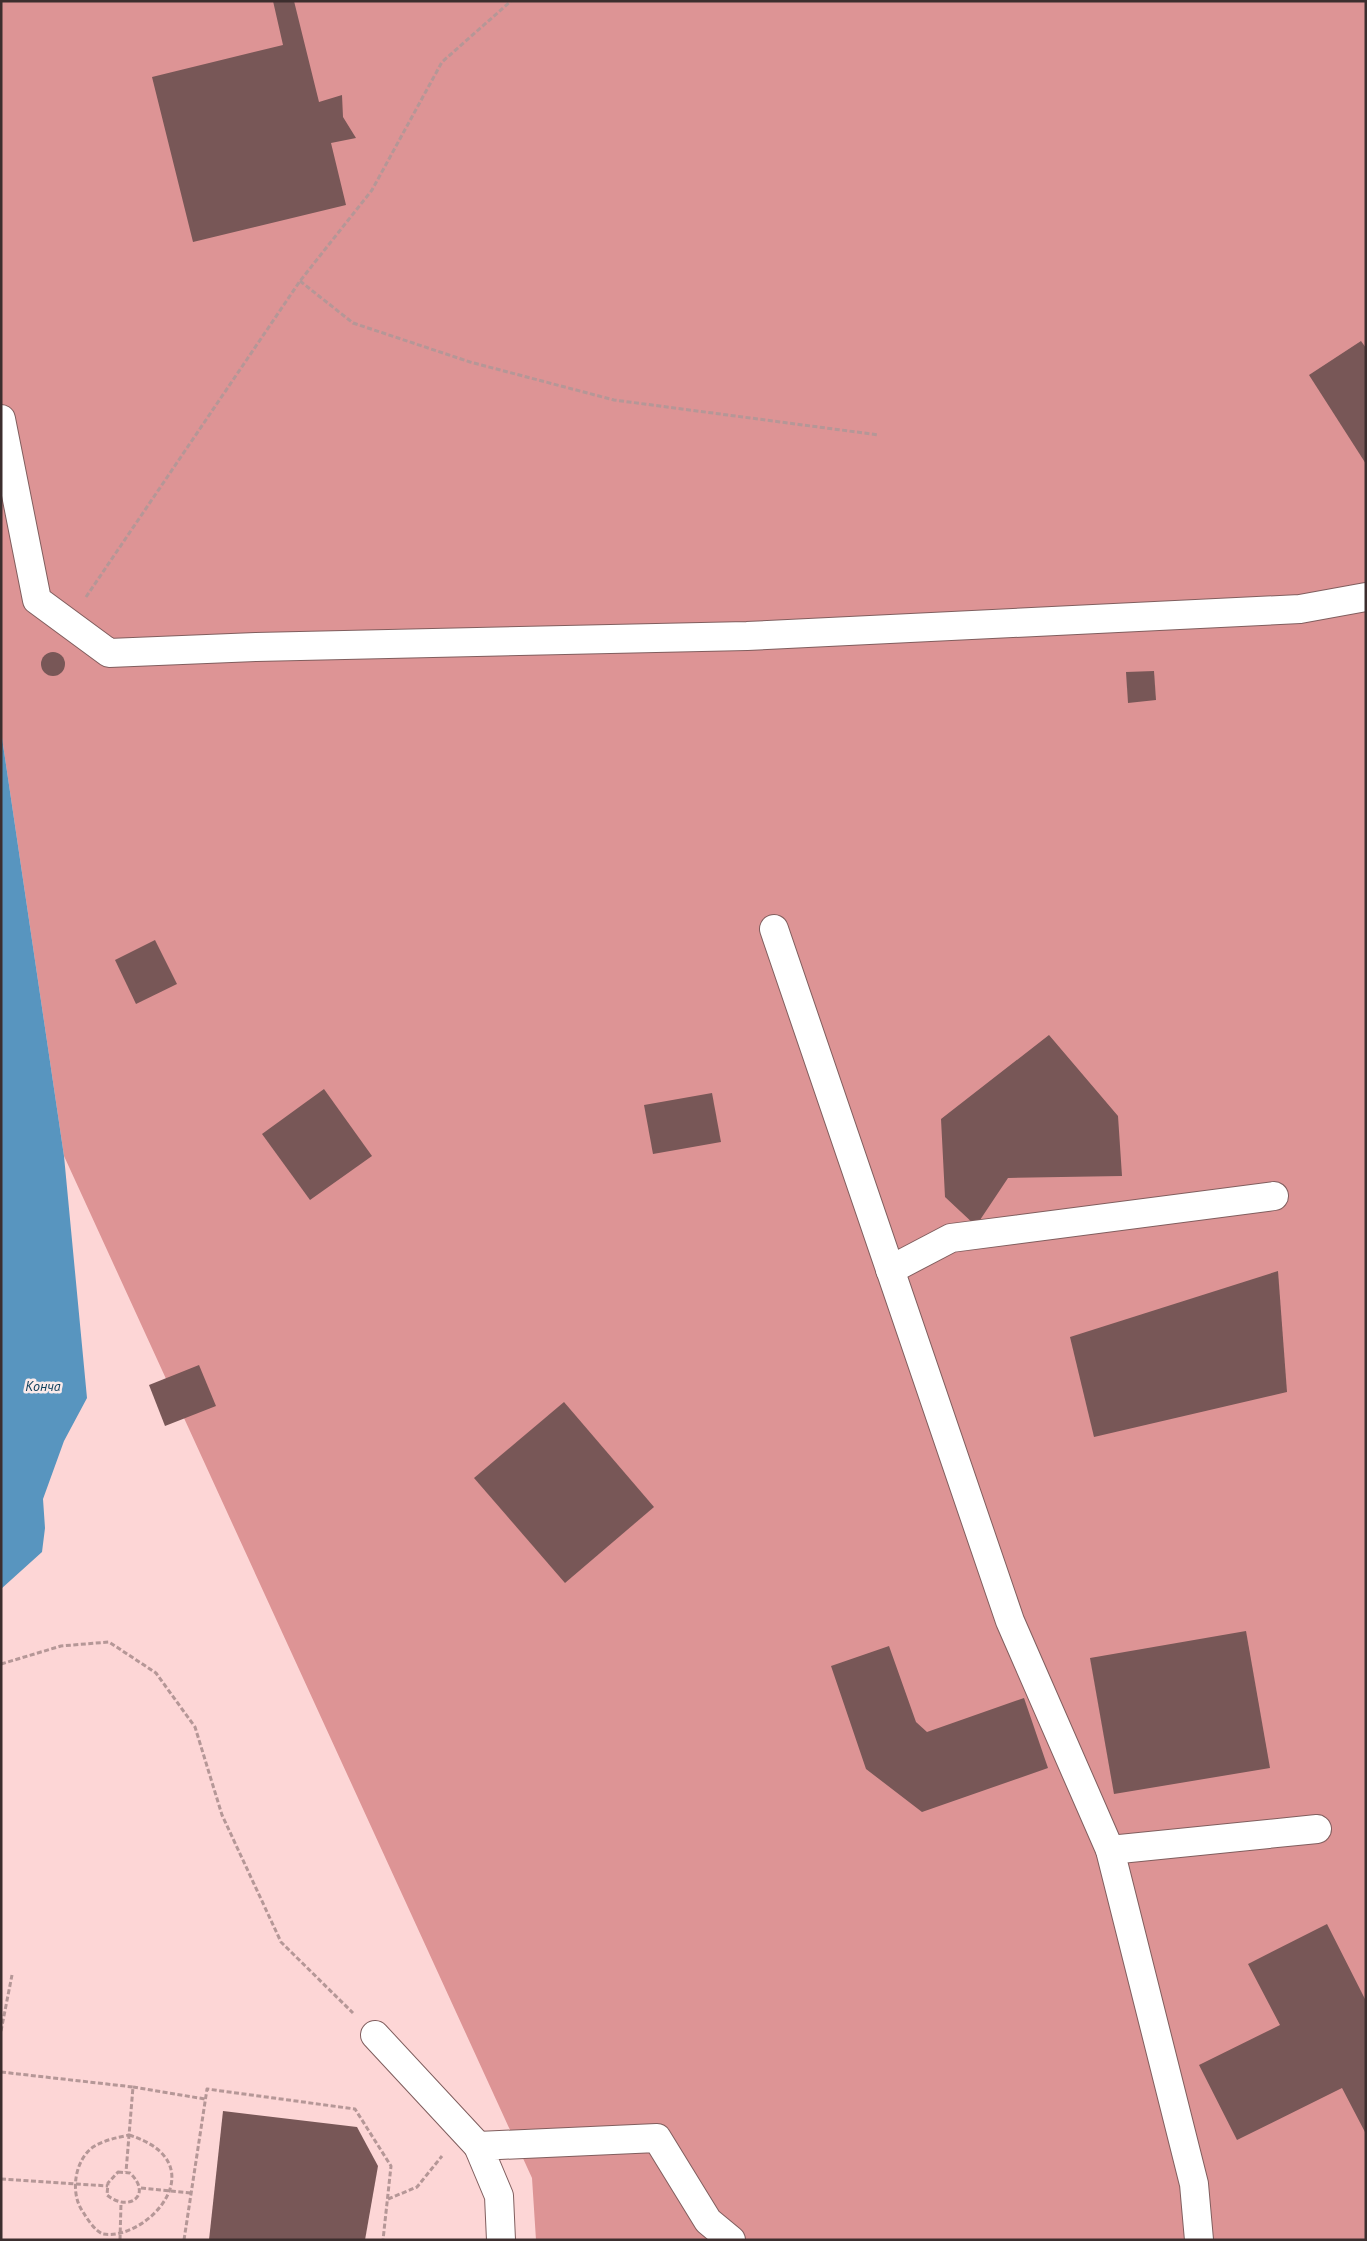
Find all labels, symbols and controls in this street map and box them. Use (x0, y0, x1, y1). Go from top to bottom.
water label: Конча (25, 1377, 61, 1395)

